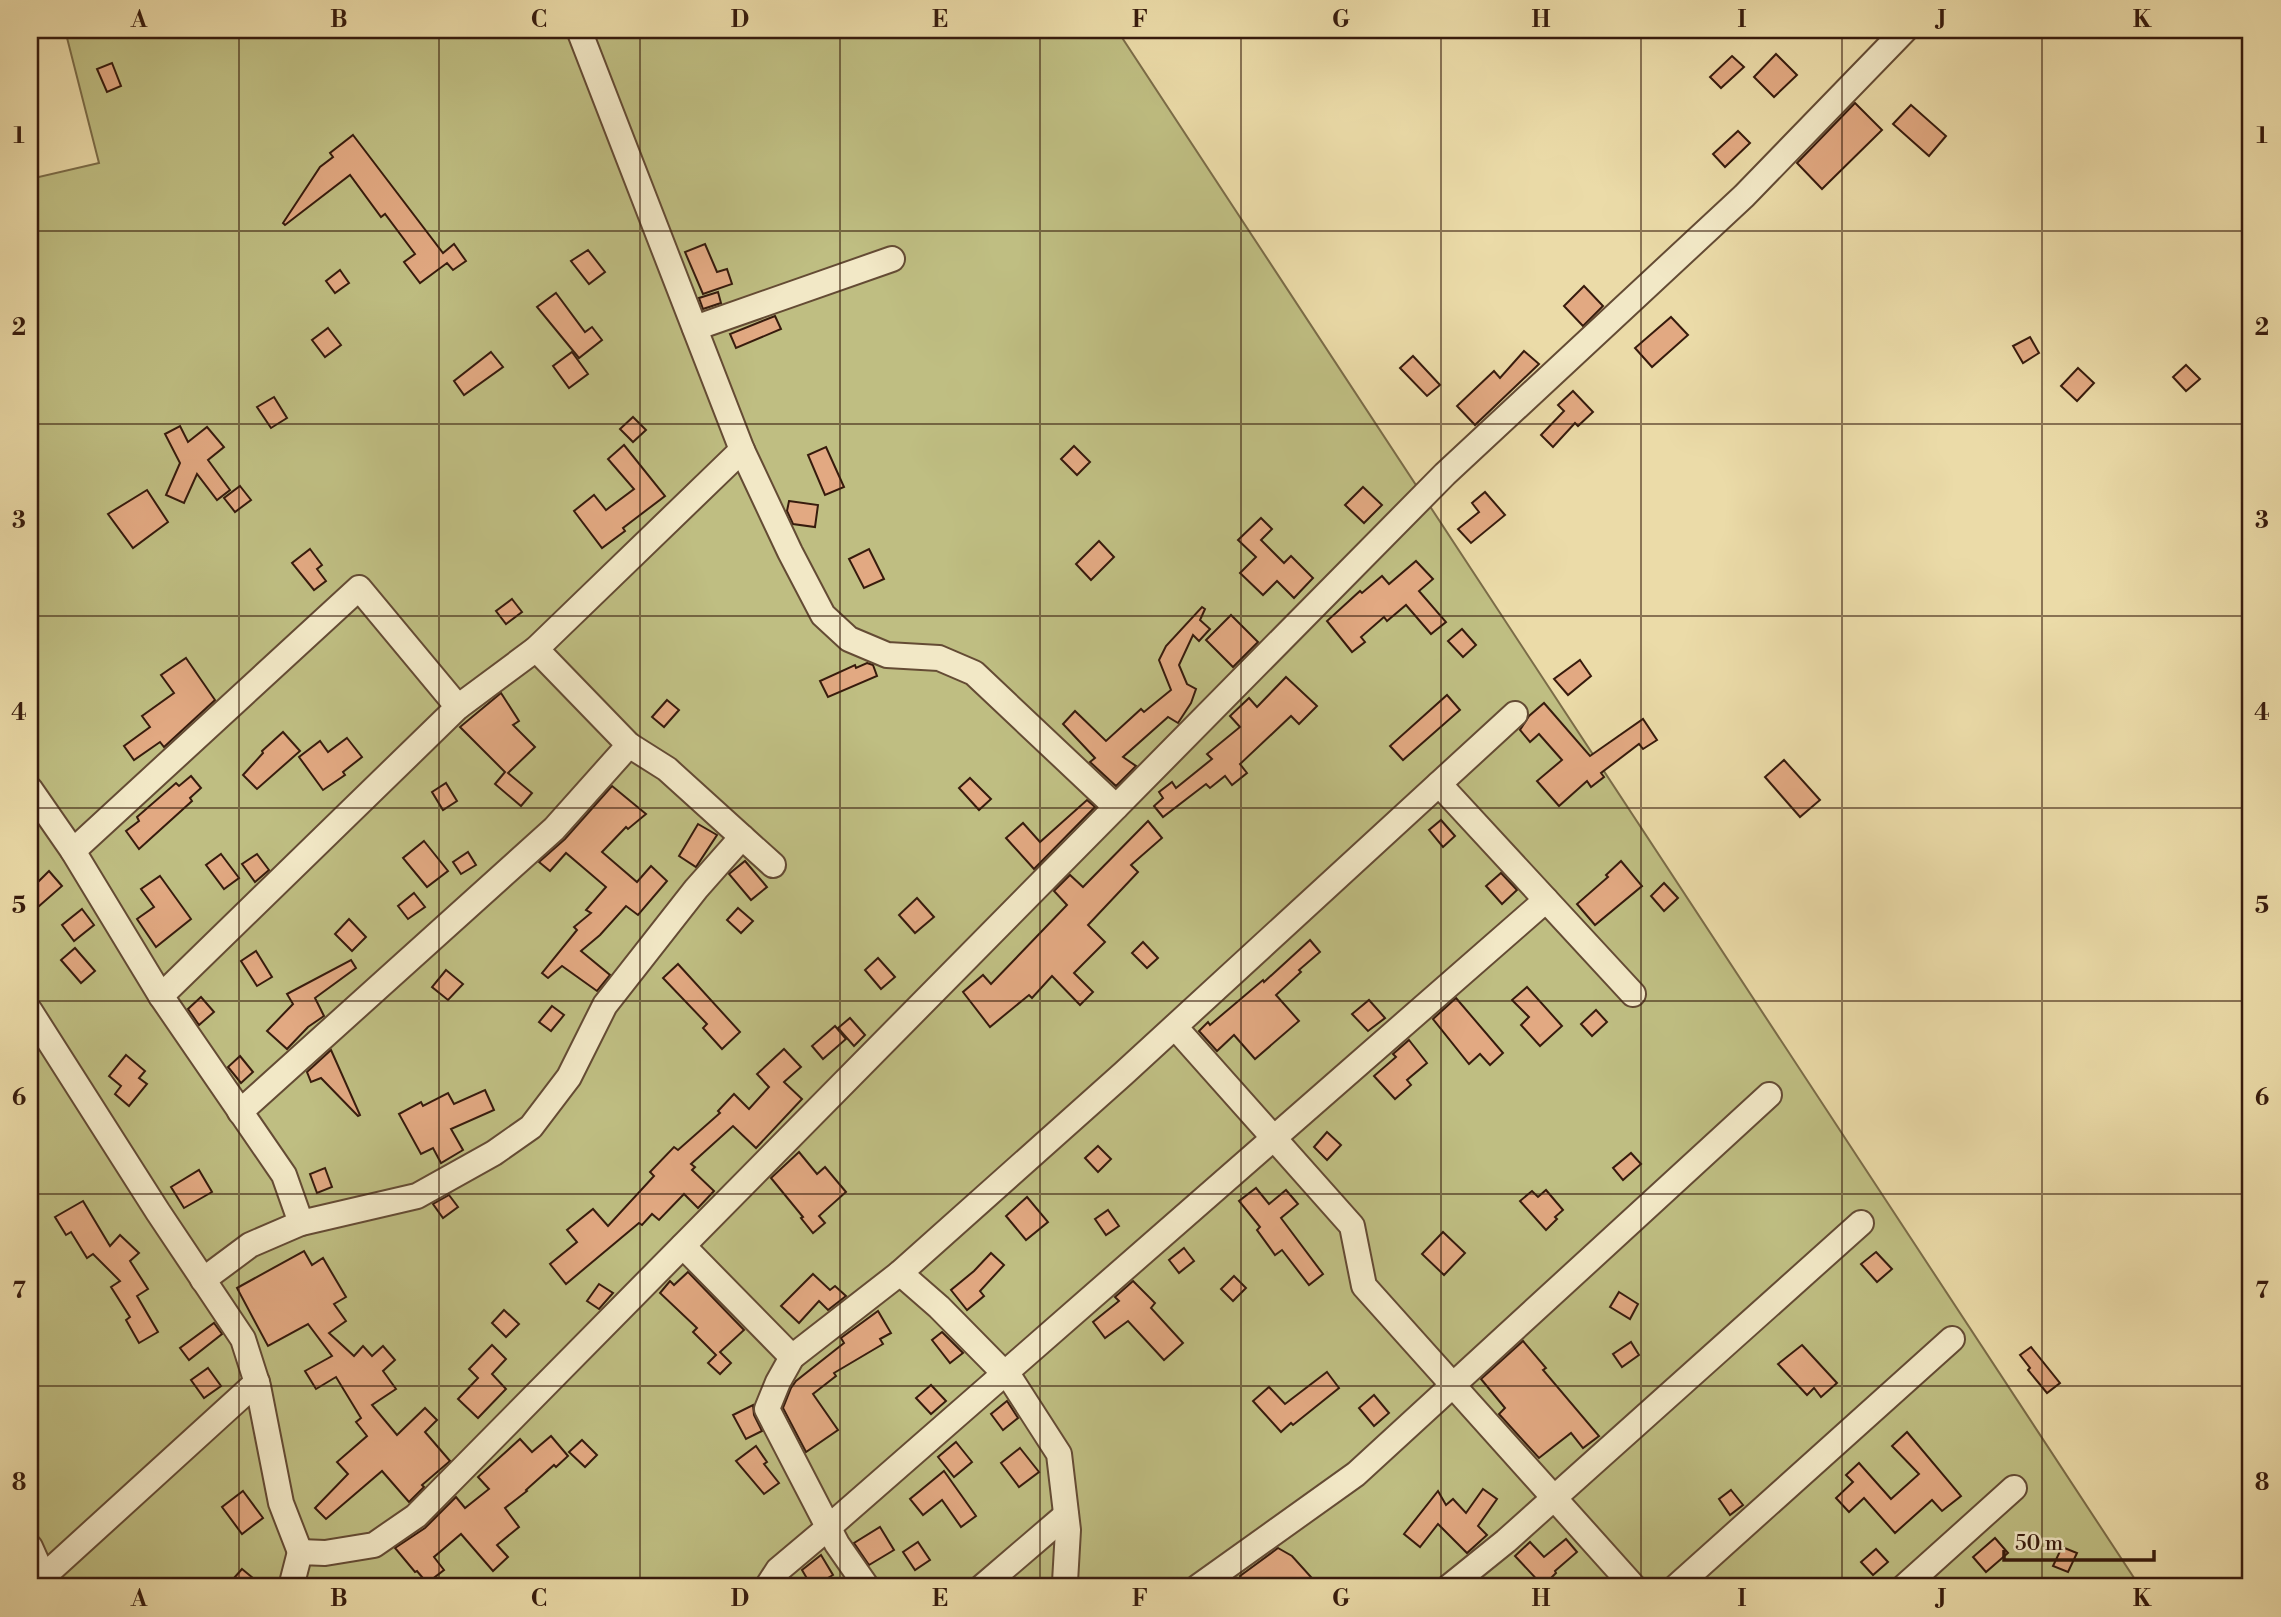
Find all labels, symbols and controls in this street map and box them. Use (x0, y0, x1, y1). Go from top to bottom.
text: A (130, 6, 148, 34)
text: B (330, 6, 348, 34)
text: C (531, 6, 547, 34)
text: D (731, 6, 749, 34)
text: E (932, 6, 948, 34)
text: F (1132, 6, 1148, 34)
text: G (1332, 6, 1350, 34)
text: H (1532, 6, 1551, 34)
text: I (1738, 6, 1747, 34)
text: J (1935, 6, 1947, 34)
text: K (2133, 6, 2152, 34)
text: 1 (13, 122, 25, 150)
text: 1 (2256, 122, 2268, 150)
text: 2 (12, 314, 26, 342)
text: 2 (2255, 314, 2269, 342)
text: 3 (12, 507, 26, 535)
text: 3 (2255, 507, 2269, 535)
text: 4 (11, 699, 27, 727)
text: 4 (2254, 699, 2270, 727)
text: 5 (12, 892, 26, 920)
text: 5 (2255, 892, 2269, 920)
text: 6 (12, 1084, 26, 1112)
text: 6 (2255, 1084, 2269, 1112)
text: 7 (12, 1277, 26, 1305)
text: 7 (2255, 1277, 2269, 1305)
text: 8 (12, 1469, 26, 1497)
text: 8 (2255, 1469, 2269, 1497)
scale bar (2004, 1519, 2155, 1563)
text: 50 m (2015, 1531, 2063, 1557)
text: A (130, 1585, 148, 1613)
text: B (330, 1585, 348, 1613)
text: C (531, 1585, 547, 1613)
text: D (731, 1585, 749, 1613)
text: E (932, 1585, 948, 1613)
text: F (1132, 1585, 1148, 1613)
text: G (1332, 1585, 1350, 1613)
text: H (1532, 1585, 1551, 1613)
text: I (1738, 1585, 1747, 1613)
text: J (1935, 1585, 1947, 1613)
text: K (2133, 1585, 2152, 1613)

